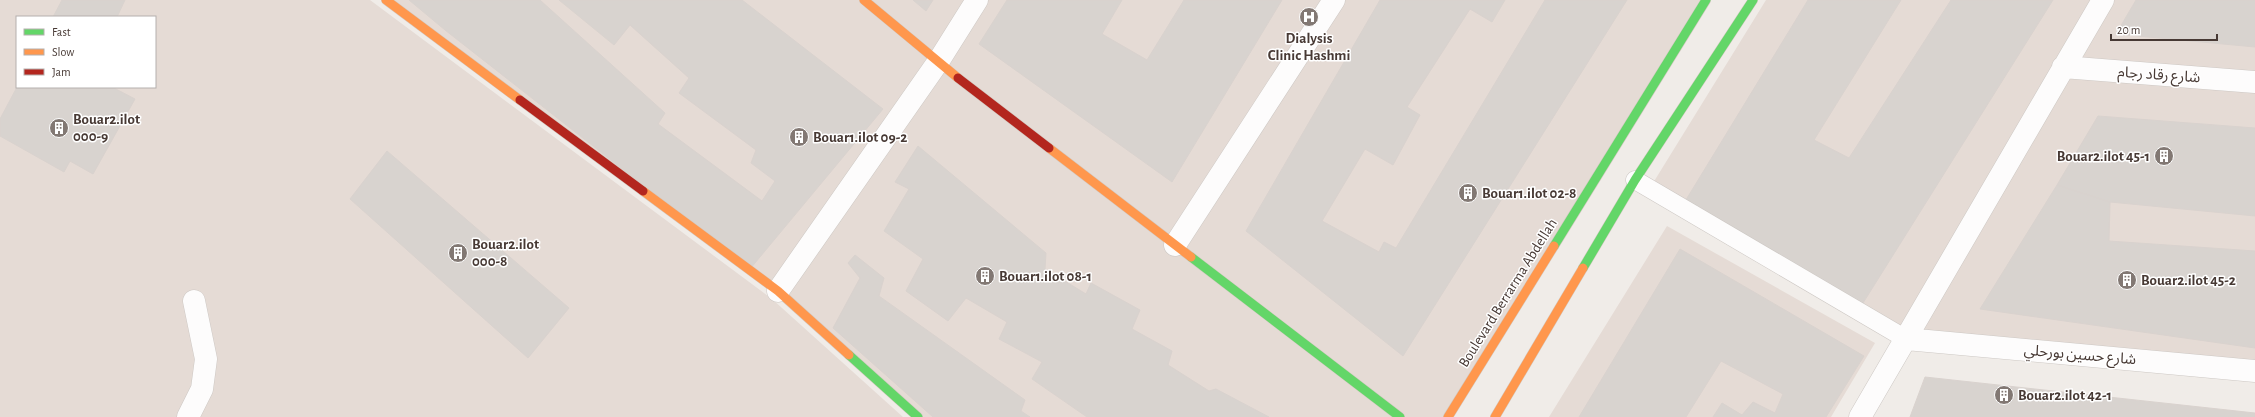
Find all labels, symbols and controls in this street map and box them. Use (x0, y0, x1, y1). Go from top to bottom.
hospital icon: Dialysis Clinic Hashmi (1298, 6, 1320, 28)
legend (16, 16, 156, 88)
scale bar (2111, 16, 2217, 42)
text: 20 m (2117, 24, 2140, 36)
text: Fast (52, 26, 71, 38)
place label: Dialysis Clinic Hashmi (1268, 31, 1350, 63)
text: Slow (52, 46, 74, 58)
street label: شارع رقاد رجام (2117, 65, 2201, 89)
text: Jam (52, 66, 71, 78)
place label: Bouar2.ilot 000-9 (73, 112, 140, 144)
building icon: Bouar2.ilot 000-9 (48, 117, 70, 139)
building icon: Bouar1.ilot 09-2 (788, 126, 810, 148)
place label: Bouar1.ilot 09-2 (813, 130, 907, 145)
building icon: Bouar2.ilot 45-1 (2153, 145, 2175, 167)
place label: Bouar2.ilot 45-1 (2057, 149, 2150, 164)
building icon: Bouar1.ilot 02-8 (1457, 182, 1479, 204)
place label: Bouar1.ilot 02-8 (1482, 186, 1576, 201)
street label: Boulevard Berrarma Abdellah (1456, 216, 1560, 370)
place label: Bouar2.ilot 000-8 (472, 237, 539, 269)
building icon: Bouar2.ilot 000-8 (447, 242, 469, 264)
building icon: Bouar1.ilot 08-1 (974, 265, 996, 287)
place label: Bouar1.ilot 08-1 (999, 269, 1092, 284)
building icon: Bouar2.ilot 45-2 (2116, 269, 2138, 291)
place label: Bouar2.ilot 45-2 (2141, 273, 2236, 288)
street label: شارع حسين بورحلي (2023, 343, 2137, 371)
building icon: Bouar2.ilot 42-1 (1993, 384, 2015, 406)
place label: Bouar2.ilot 42-1 (2018, 388, 2112, 403)

